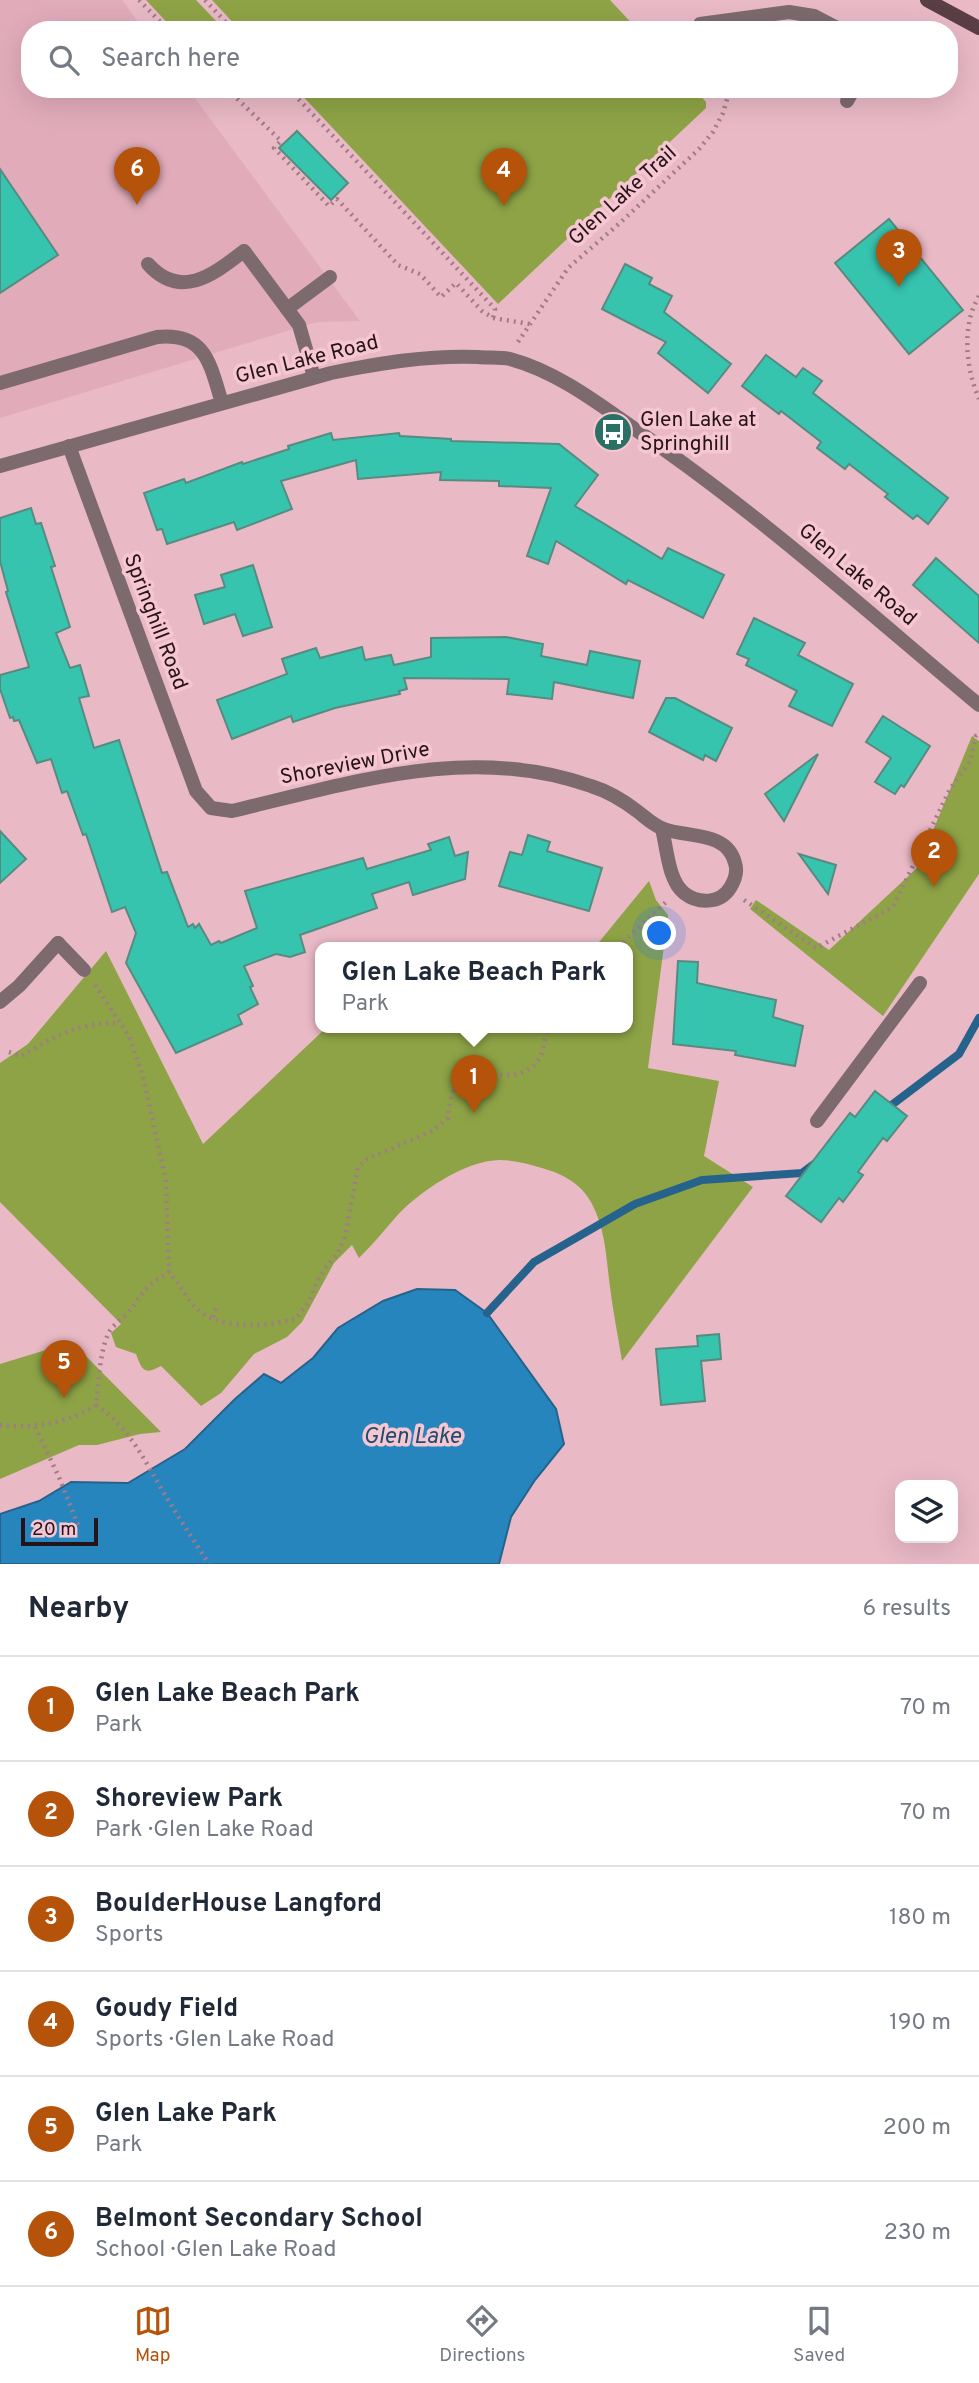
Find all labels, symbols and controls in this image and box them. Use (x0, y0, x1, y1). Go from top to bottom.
search box (21, 21, 958, 98)
icon: search (45, 41, 83, 79)
text: Search here (101, 43, 240, 76)
street label: Glen Lake Trail (563, 140, 683, 252)
pin: 6 (114, 147, 160, 205)
pin: 4 (481, 148, 527, 206)
pin: 3 (876, 229, 922, 287)
street label: Glen Lake Road (233, 329, 381, 391)
place label: Glen Lake at Springhill (640, 407, 756, 458)
bus stop icon: Glen Lake at Springhill (592, 411, 634, 453)
street label: Glen Lake Road (792, 518, 922, 632)
street label: Springhill Road (117, 550, 193, 694)
street label: Shoreview Drive (278, 736, 432, 792)
pin: 2 (911, 829, 957, 887)
your location (642, 916, 676, 950)
popup (315, 942, 633, 1033)
text: Glen Lake Beach Park (342, 957, 606, 990)
text: Park (342, 990, 389, 1019)
pin: 1 (451, 1055, 497, 1113)
pin: 5 (41, 1340, 87, 1398)
water label: Glen Lake (363, 1423, 462, 1452)
map controls (895, 1480, 958, 1543)
button: layers (895, 1480, 958, 1543)
scale bar (21, 1515, 98, 1547)
text: 20 m (32, 1518, 76, 1542)
text: Nearby (28, 1591, 129, 1628)
text: 6 results (863, 1595, 951, 1624)
text: Glen Lake Beach Park (95, 1678, 360, 1711)
text: 1 (46, 1694, 56, 1723)
text: 70 m (900, 1694, 951, 1723)
text: Park (95, 1711, 142, 1740)
text: Shoreview Park (95, 1783, 283, 1816)
text: 2 (44, 1799, 58, 1828)
text: 70 m (900, 1799, 951, 1828)
text: Park · Glen Lake Road (95, 1816, 314, 1845)
text: BoulderHouse Langford (95, 1888, 382, 1921)
text: 3 (44, 1904, 58, 1933)
text: 180 m (889, 1904, 951, 1933)
text: Sports (95, 1921, 163, 1950)
text: Goudy Field (95, 1993, 238, 2026)
text: 4 (44, 2009, 58, 2038)
text: 190 m (889, 2009, 951, 2038)
text: Sports · Glen Lake Road (95, 2026, 335, 2055)
text: Glen Lake Park (95, 2098, 277, 2131)
text: 5 (44, 2114, 58, 2143)
text: 200 m (883, 2114, 951, 2143)
text: Park (95, 2131, 142, 2160)
text: Belmont Secondary School (95, 2203, 423, 2236)
text: 6 (44, 2219, 58, 2248)
text: 230 m (884, 2219, 951, 2248)
text: School · Glen Lake Road (95, 2236, 336, 2265)
tab: Map (134, 2302, 172, 2368)
tab: Directions (439, 2302, 526, 2368)
tab: Saved (793, 2302, 845, 2368)

